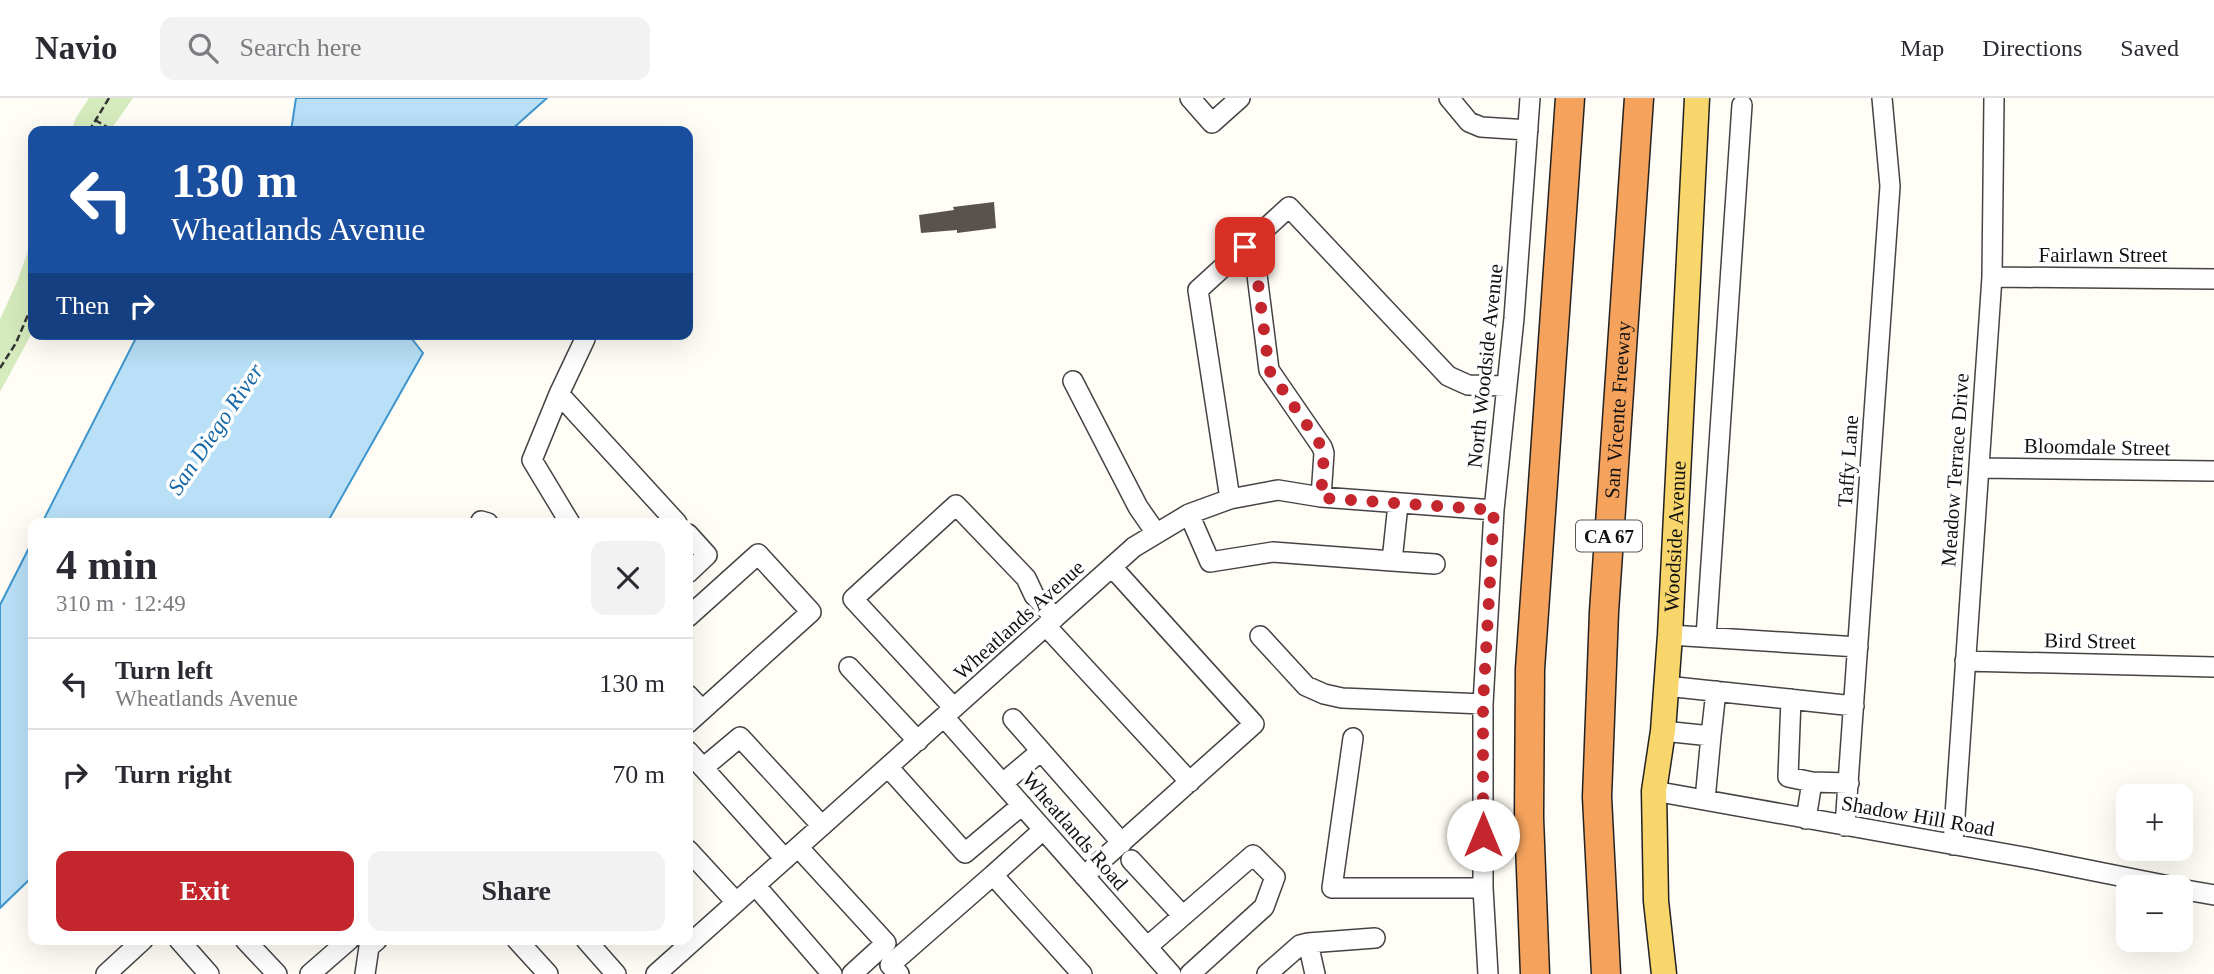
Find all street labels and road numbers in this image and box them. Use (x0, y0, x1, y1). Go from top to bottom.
street label: Fairlawn Street (2039, 243, 2168, 267)
street label: North Woodside Avenue (1462, 263, 1508, 469)
street label: San Vicente Freeway (1600, 320, 1636, 499)
street label: Meadow Terrace Drive (1936, 372, 1974, 568)
street label: Taffy Lane (1833, 414, 1863, 508)
street label: Bloomdale Street (2024, 434, 2171, 460)
street label: Woodside Avenue (1659, 460, 1691, 613)
road number: CA 67 (1576, 520, 1642, 551)
street label: Wheatlands Avenue (949, 555, 1089, 685)
street label: Bird Street (2044, 628, 2136, 654)
street label: Wheatlands Road (1017, 767, 1133, 895)
street label: Shadow Hill Road (1840, 791, 1997, 841)

